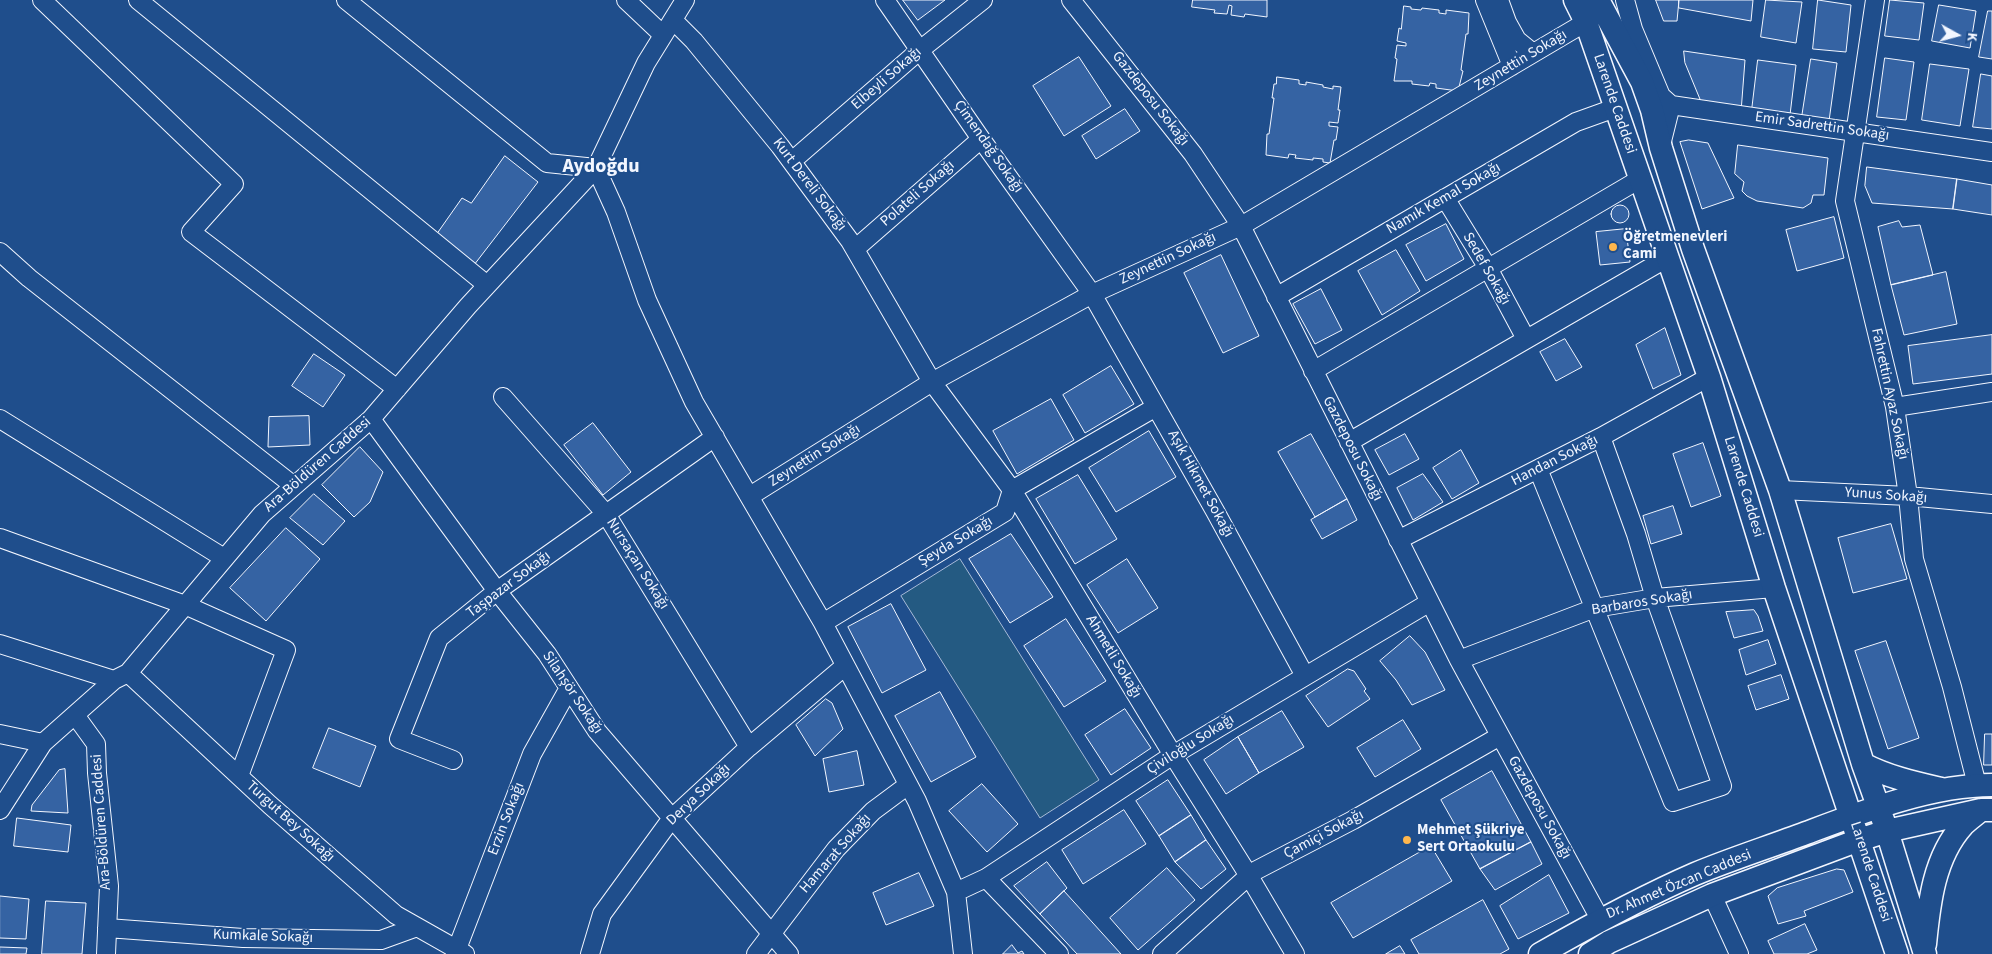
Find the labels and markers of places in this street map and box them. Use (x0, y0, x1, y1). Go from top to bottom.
place label: Öğretmenevleri Cami (1623, 229, 1727, 264)
marker: Öğretmenevleri Cami (1607, 241, 1619, 253)
place label: Mehmet Şükriye Sert Ortaokulu (1417, 822, 1525, 857)
marker: Mehmet Şükriye Sert Ortaokulu (1401, 834, 1413, 846)

